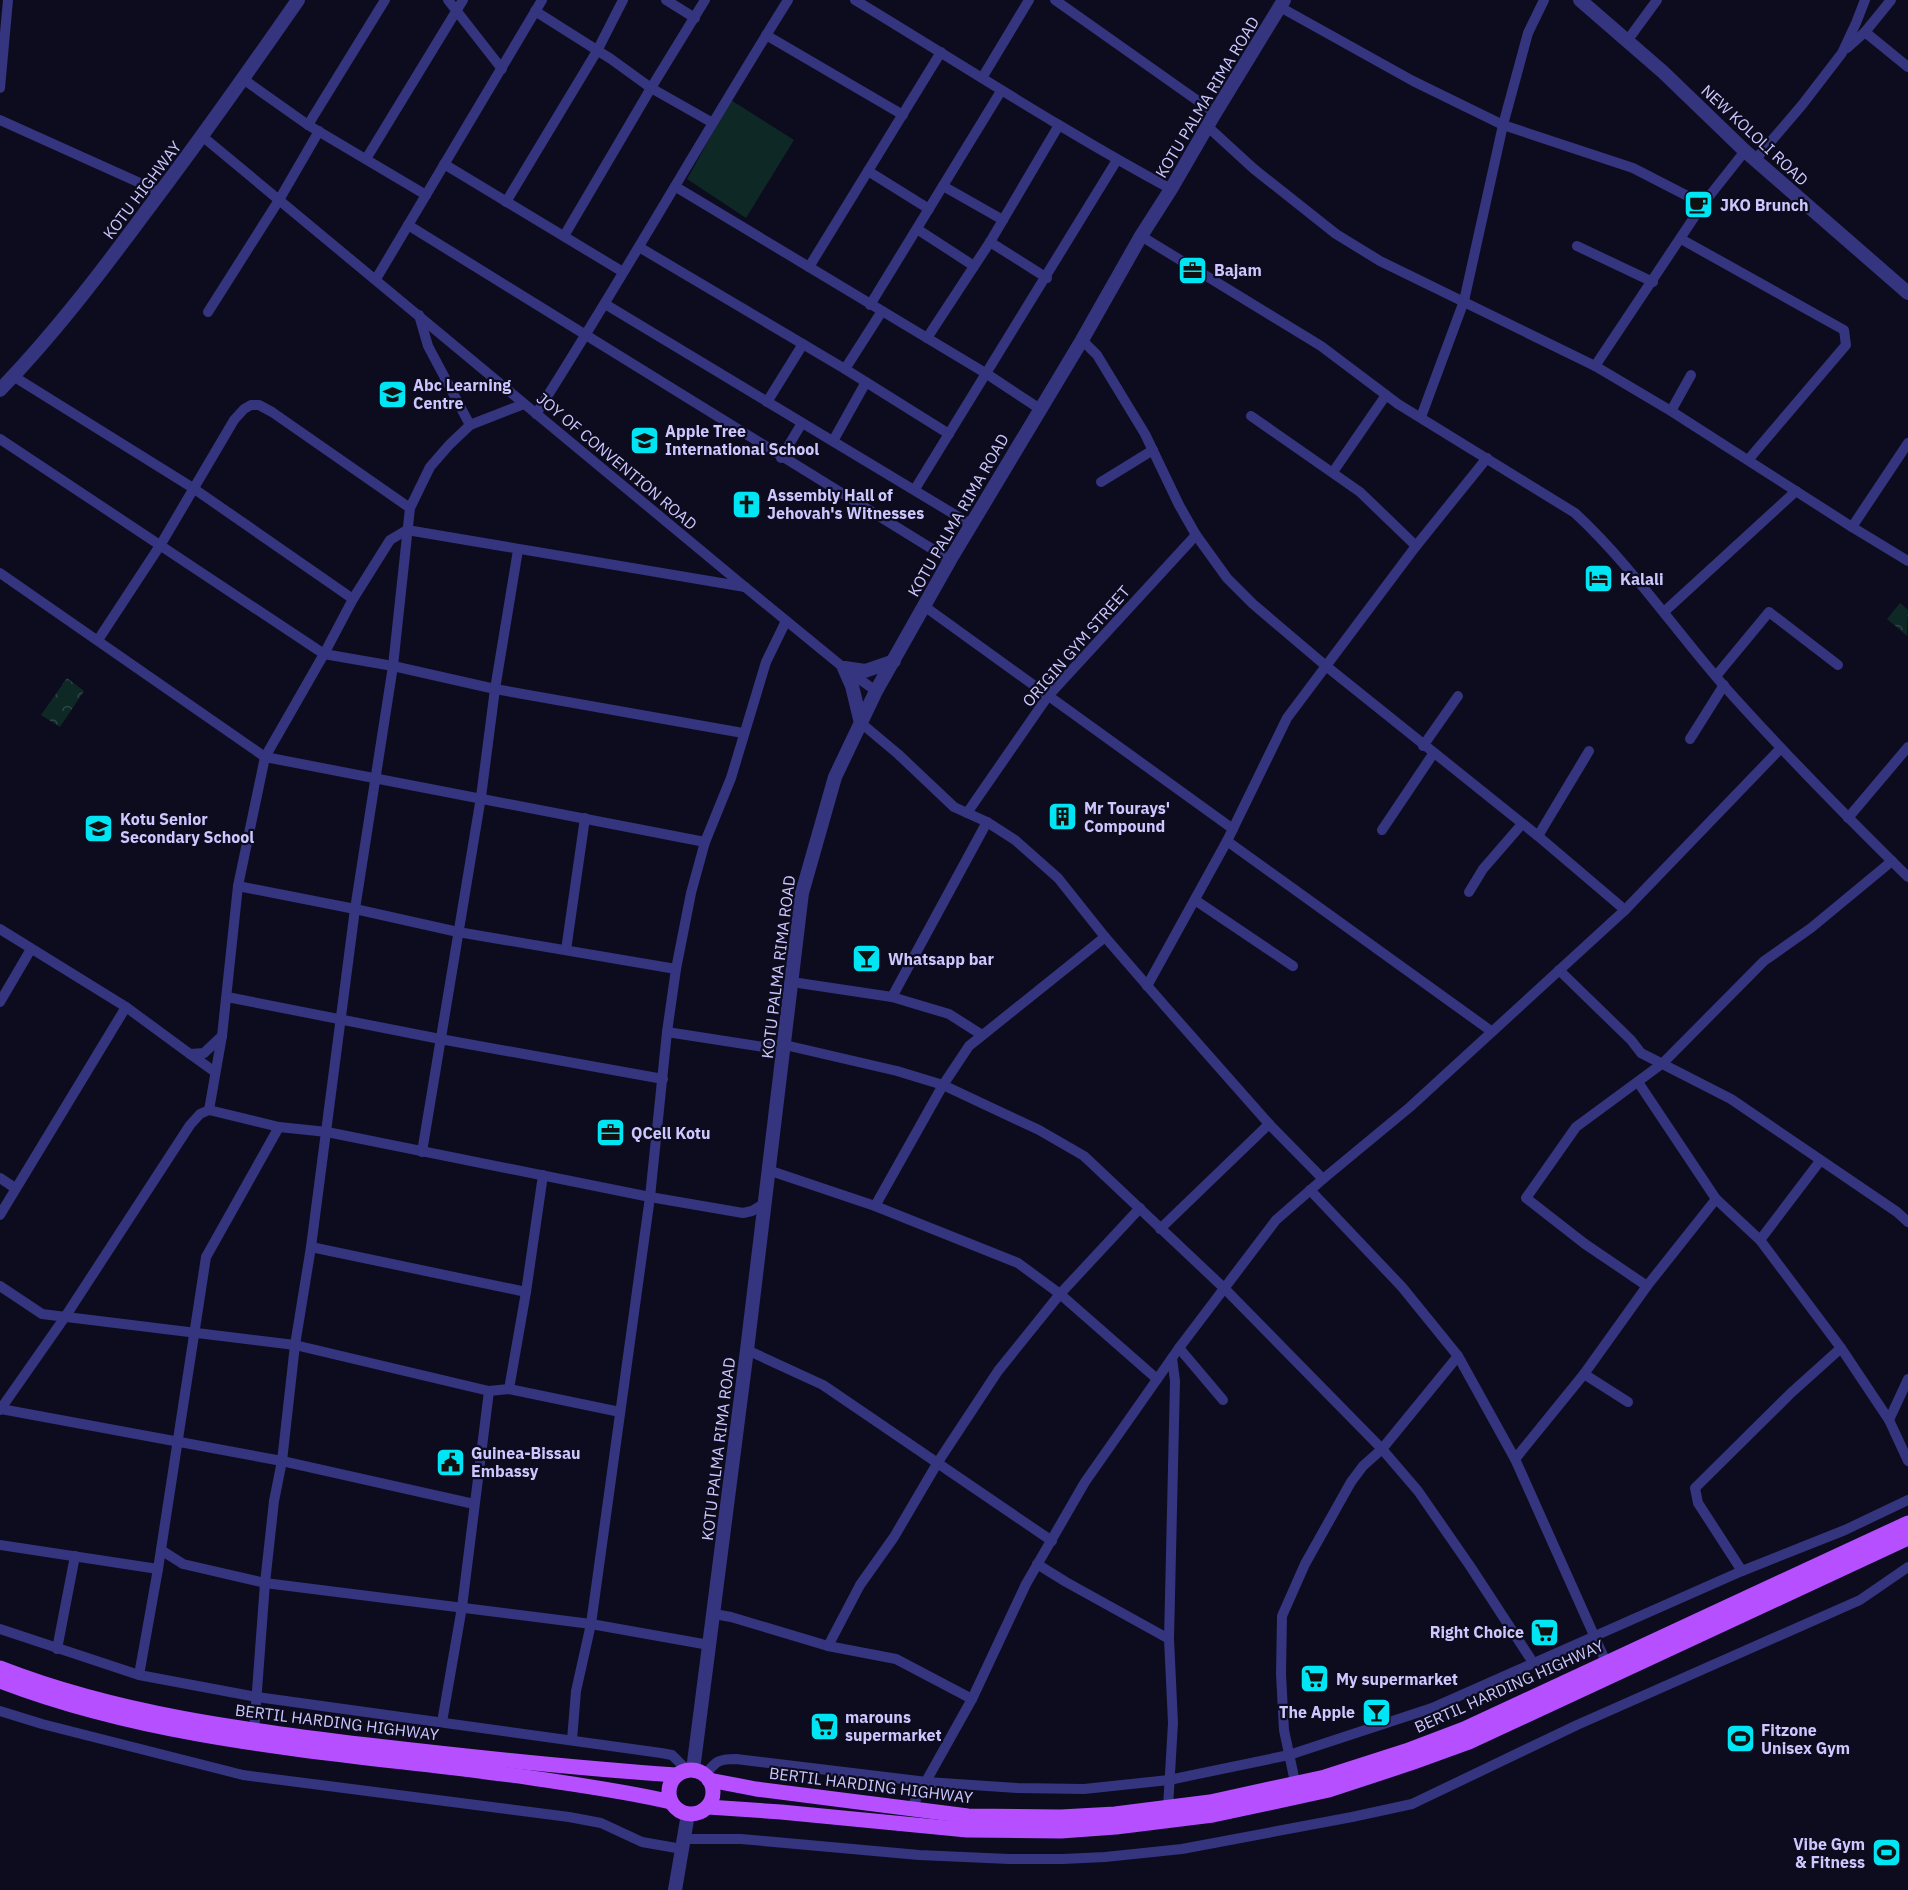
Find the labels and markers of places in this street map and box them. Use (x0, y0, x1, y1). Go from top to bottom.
cafe icon: JKO Brunch (1683, 189, 1715, 221)
place label: JKO Brunch (1720, 195, 1809, 215)
office icon: Bajam (1177, 254, 1209, 286)
place label: Bajam (1214, 260, 1262, 280)
place label: Abc Learning Centre (413, 375, 511, 413)
school or university icon: Abc Learning Centre (376, 378, 408, 410)
place label: Apple Tree International School (665, 421, 819, 459)
school or university icon: Apple Tree International School (628, 424, 660, 456)
place label: Assembly Hall of Jehovah's Witnesses (767, 485, 924, 523)
church icon: Assembly Hall of Jehovah's Witnesses (730, 488, 762, 520)
hotel icon: Kalali (1583, 563, 1615, 595)
place label: Kalali (1620, 569, 1663, 589)
place label: Mr Tourays' Compound (1084, 798, 1170, 836)
building icon: Mr Tourays' Compound (1047, 801, 1079, 833)
place label: Kotu Senior Secondary School (120, 809, 254, 847)
school or university icon: Kotu Senior Secondary School (83, 812, 115, 844)
bar icon: Whatsapp bar (851, 943, 883, 975)
place label: Whatsapp bar (888, 949, 994, 969)
office icon: QCell Kotu (594, 1117, 626, 1149)
place label: QCell Kotu (631, 1123, 711, 1143)
place label: Guinea-Bissau Embassy (471, 1443, 581, 1481)
public building icon: Guinea-Bissau Embassy (434, 1446, 466, 1478)
supermarket icon: Right Choice (1529, 1616, 1561, 1648)
place label: Right Choice (1430, 1622, 1524, 1642)
supermarket icon: My supermarket (1299, 1663, 1331, 1695)
place label: My supermarket (1336, 1669, 1458, 1689)
bar icon: The Apple (1360, 1696, 1392, 1728)
place label: The Apple (1279, 1702, 1355, 1722)
place label: marouns supermarket (845, 1707, 942, 1745)
supermarket icon: marouns supermarket (808, 1710, 840, 1742)
place label: Fitzone Unisex Gym (1761, 1720, 1850, 1758)
sports icon: Fitzone Unisex Gym (1724, 1723, 1756, 1755)
place label: Vibe Gym & Fitness (1793, 1834, 1865, 1872)
sports icon: Vibe Gym & Fitness (1870, 1837, 1902, 1869)

